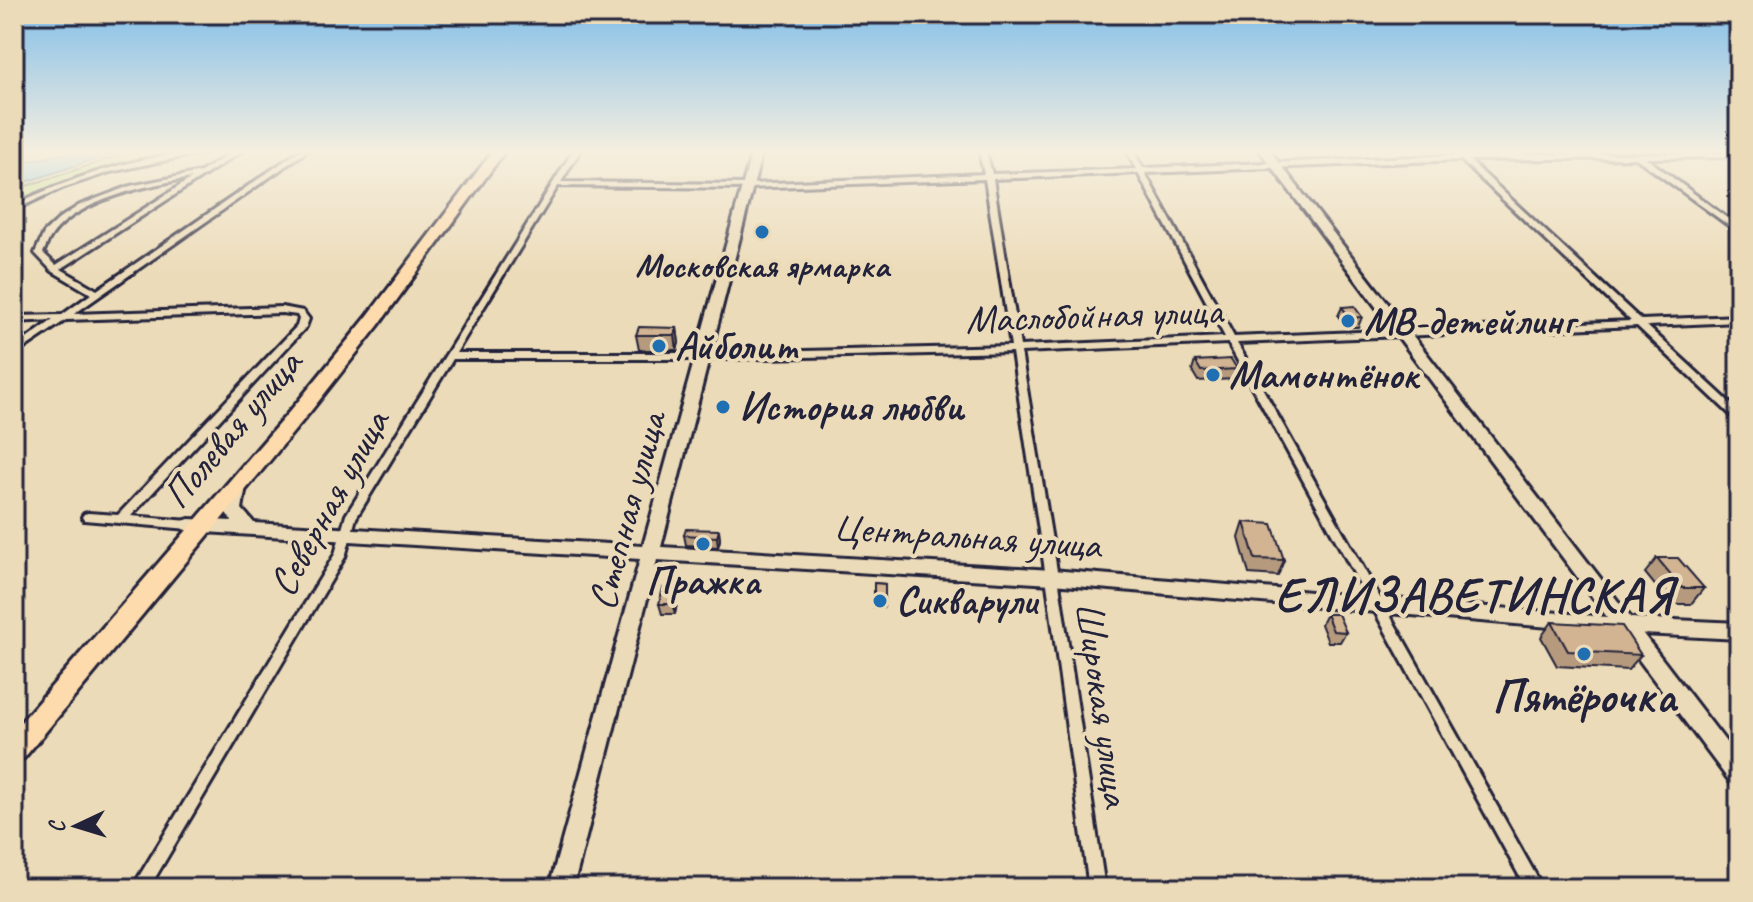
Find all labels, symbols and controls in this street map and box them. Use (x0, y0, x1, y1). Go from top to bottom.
marker: Московская ярмарка (753, 223, 771, 241)
place label: Московская ярмарка (635, 244, 892, 287)
street label: Маслобойная улица (965, 285, 1226, 344)
place label: MB-детейлинг (1364, 296, 1579, 346)
marker: MB-детейлинг (1339, 312, 1357, 330)
place label: Айболит (675, 321, 799, 371)
marker: Айболит (650, 337, 668, 355)
street label: Полевая улица (151, 338, 314, 518)
place label: Мамонтёнок (1229, 350, 1421, 400)
marker: Мамонтёнок (1204, 366, 1222, 384)
place label: История любви (739, 382, 966, 432)
marker: История любви (714, 398, 732, 416)
street label: Северная улица (258, 399, 402, 605)
street label: Степная улица (577, 403, 678, 615)
street label: Центральная улица (832, 502, 1105, 570)
marker: Пражка (694, 535, 712, 553)
place label: Пражка (646, 556, 762, 606)
district label: ЕЛИЗАВЕТИНСКАЯ (1275, 565, 1679, 625)
place label: Сикварули (896, 576, 1040, 626)
marker: Сикварули (871, 592, 889, 610)
street label: Широкая улица (1064, 598, 1142, 812)
marker: Пятёрочка (1575, 645, 1593, 663)
place label: Пятёрочка (1492, 666, 1679, 726)
north arrow (36, 786, 116, 866)
text: С (42, 818, 71, 834)

